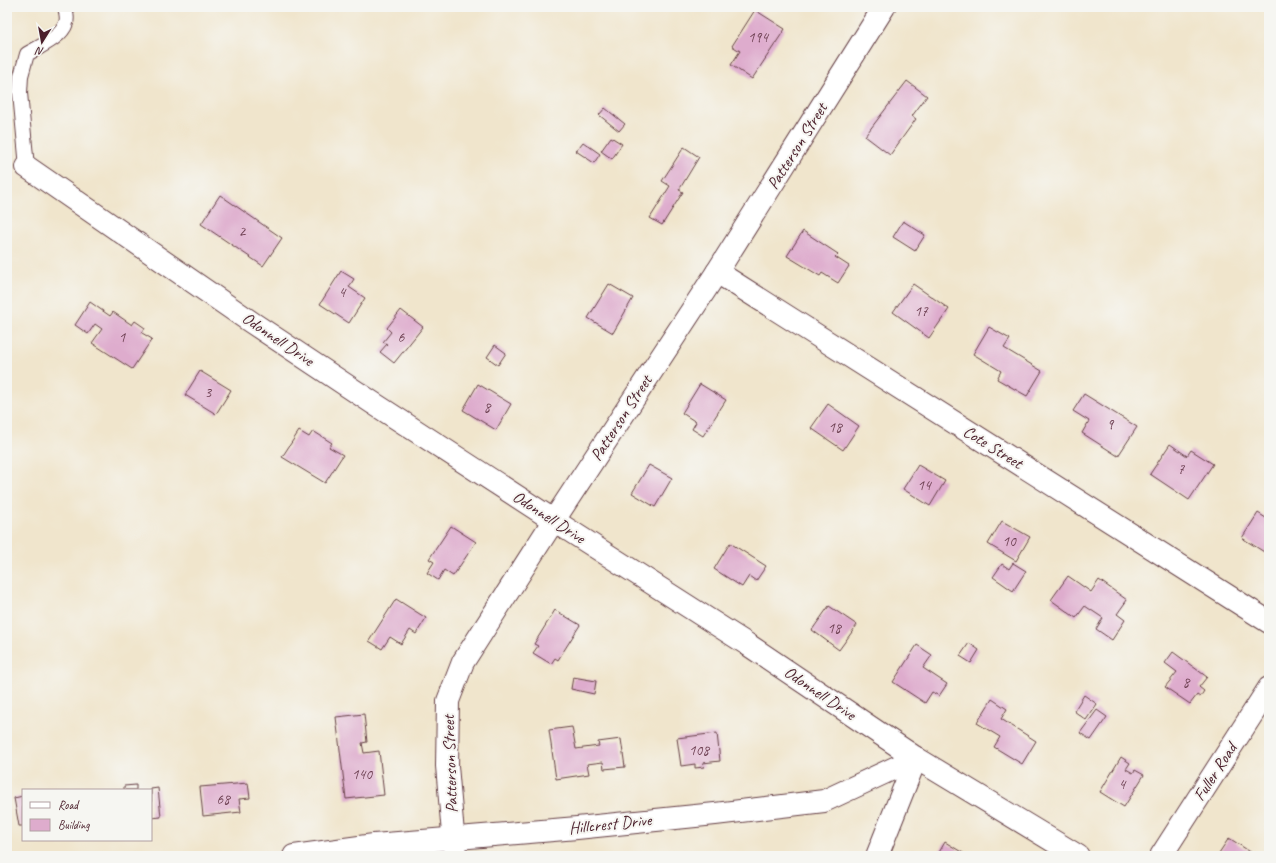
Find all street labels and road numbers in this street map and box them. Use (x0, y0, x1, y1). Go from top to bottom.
street label: Patterson Street (762, 97, 833, 193)
street label: Odonnell Drive (238, 307, 319, 371)
street label: Patterson Street (586, 369, 658, 465)
street label: Cote Street (959, 421, 1029, 475)
street label: Odonnell Drive (509, 486, 590, 549)
street label: Odonnell Drive (780, 661, 861, 725)
street label: Patterson Street (438, 712, 462, 813)
street label: Fuller Road (1189, 737, 1243, 805)
street label: Hillcrest Drive (568, 809, 654, 839)

